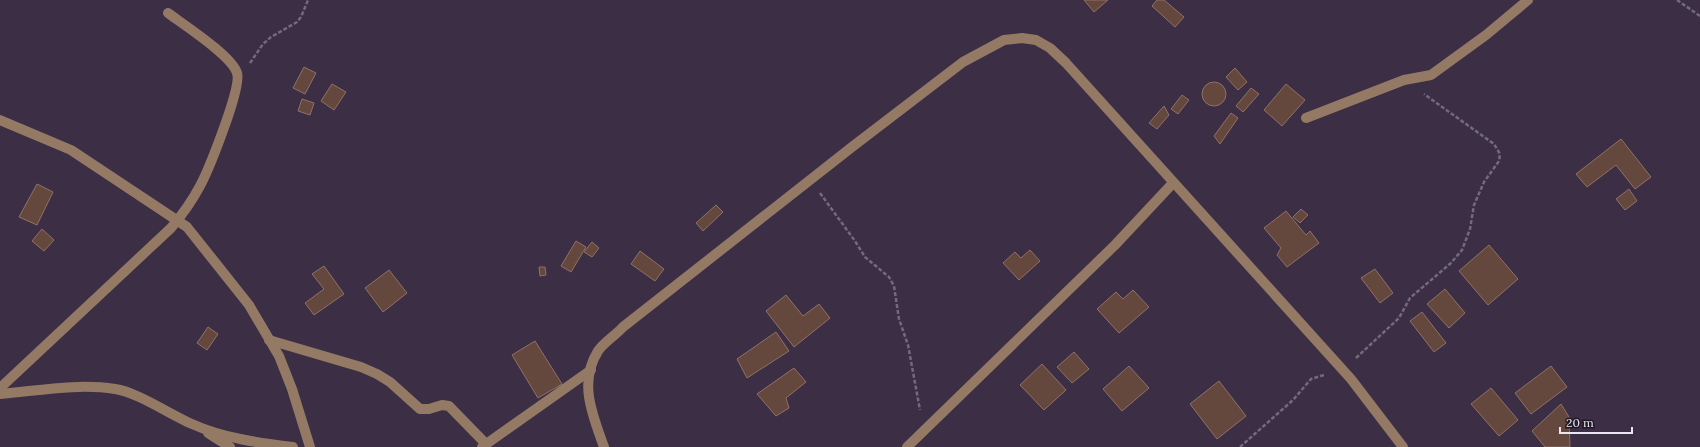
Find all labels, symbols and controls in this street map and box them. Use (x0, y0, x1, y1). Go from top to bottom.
scale bar (1560, 409, 1632, 435)
text: 20 m (1566, 415, 1594, 430)

